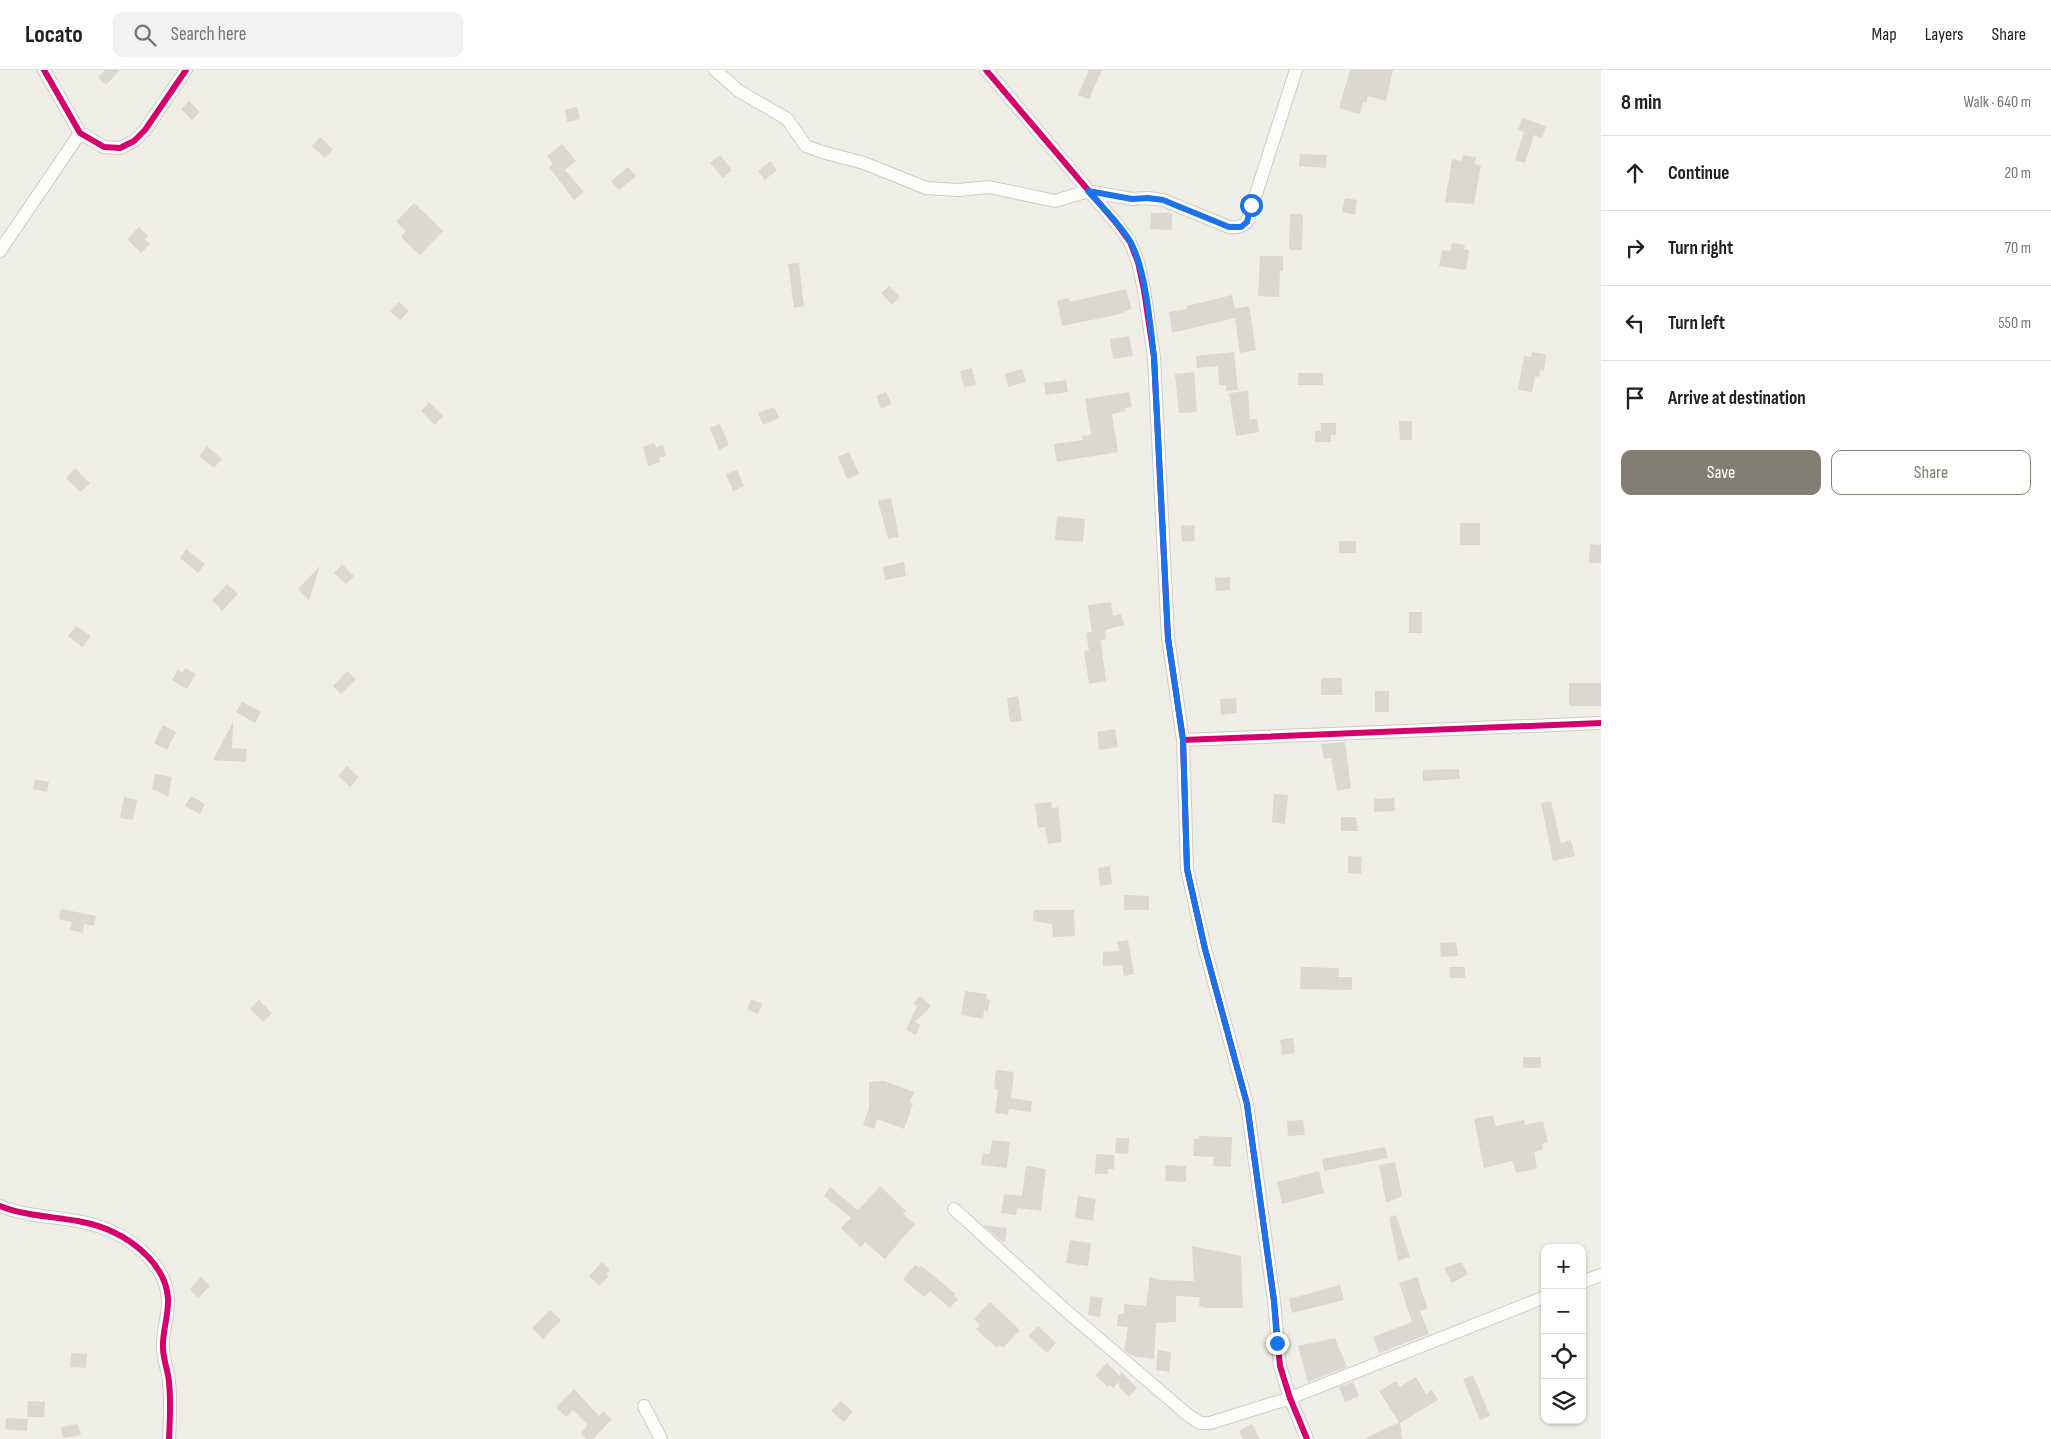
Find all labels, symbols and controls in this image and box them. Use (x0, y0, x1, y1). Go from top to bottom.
search box (113, 12, 463, 57)
text: Locato (25, 20, 83, 49)
icon: search (131, 21, 159, 49)
text: Search here (171, 23, 246, 46)
text: Map (1872, 24, 1897, 45)
text: Layers (1925, 24, 1964, 45)
text: Share (1992, 24, 2026, 45)
text: 8 min (1621, 90, 1662, 115)
text: Walk · 640 m (1964, 93, 2031, 112)
icon: ahead (1621, 159, 1649, 187)
text: Continue (1668, 162, 1729, 185)
text: 20 m (2004, 164, 2031, 183)
route start (1240, 194, 1263, 217)
icon: right (1621, 234, 1649, 262)
text: Turn right (1668, 237, 1733, 260)
text: 70 m (2005, 239, 2031, 258)
icon: left (1621, 309, 1649, 337)
text: Turn left (1668, 312, 1725, 335)
text: 550 m (1998, 314, 2031, 333)
icon: arrive (1621, 384, 1649, 412)
text: Arrive at destination (1668, 387, 1806, 410)
button: Save (1621, 450, 1821, 495)
button: Share (1831, 450, 2031, 495)
map controls (1541, 1244, 1586, 1424)
button: + (1541, 1244, 1586, 1289)
button: − (1541, 1289, 1586, 1334)
route end (1266, 1332, 1289, 1355)
button: locate (1541, 1334, 1586, 1379)
button: layers (1541, 1379, 1586, 1424)

